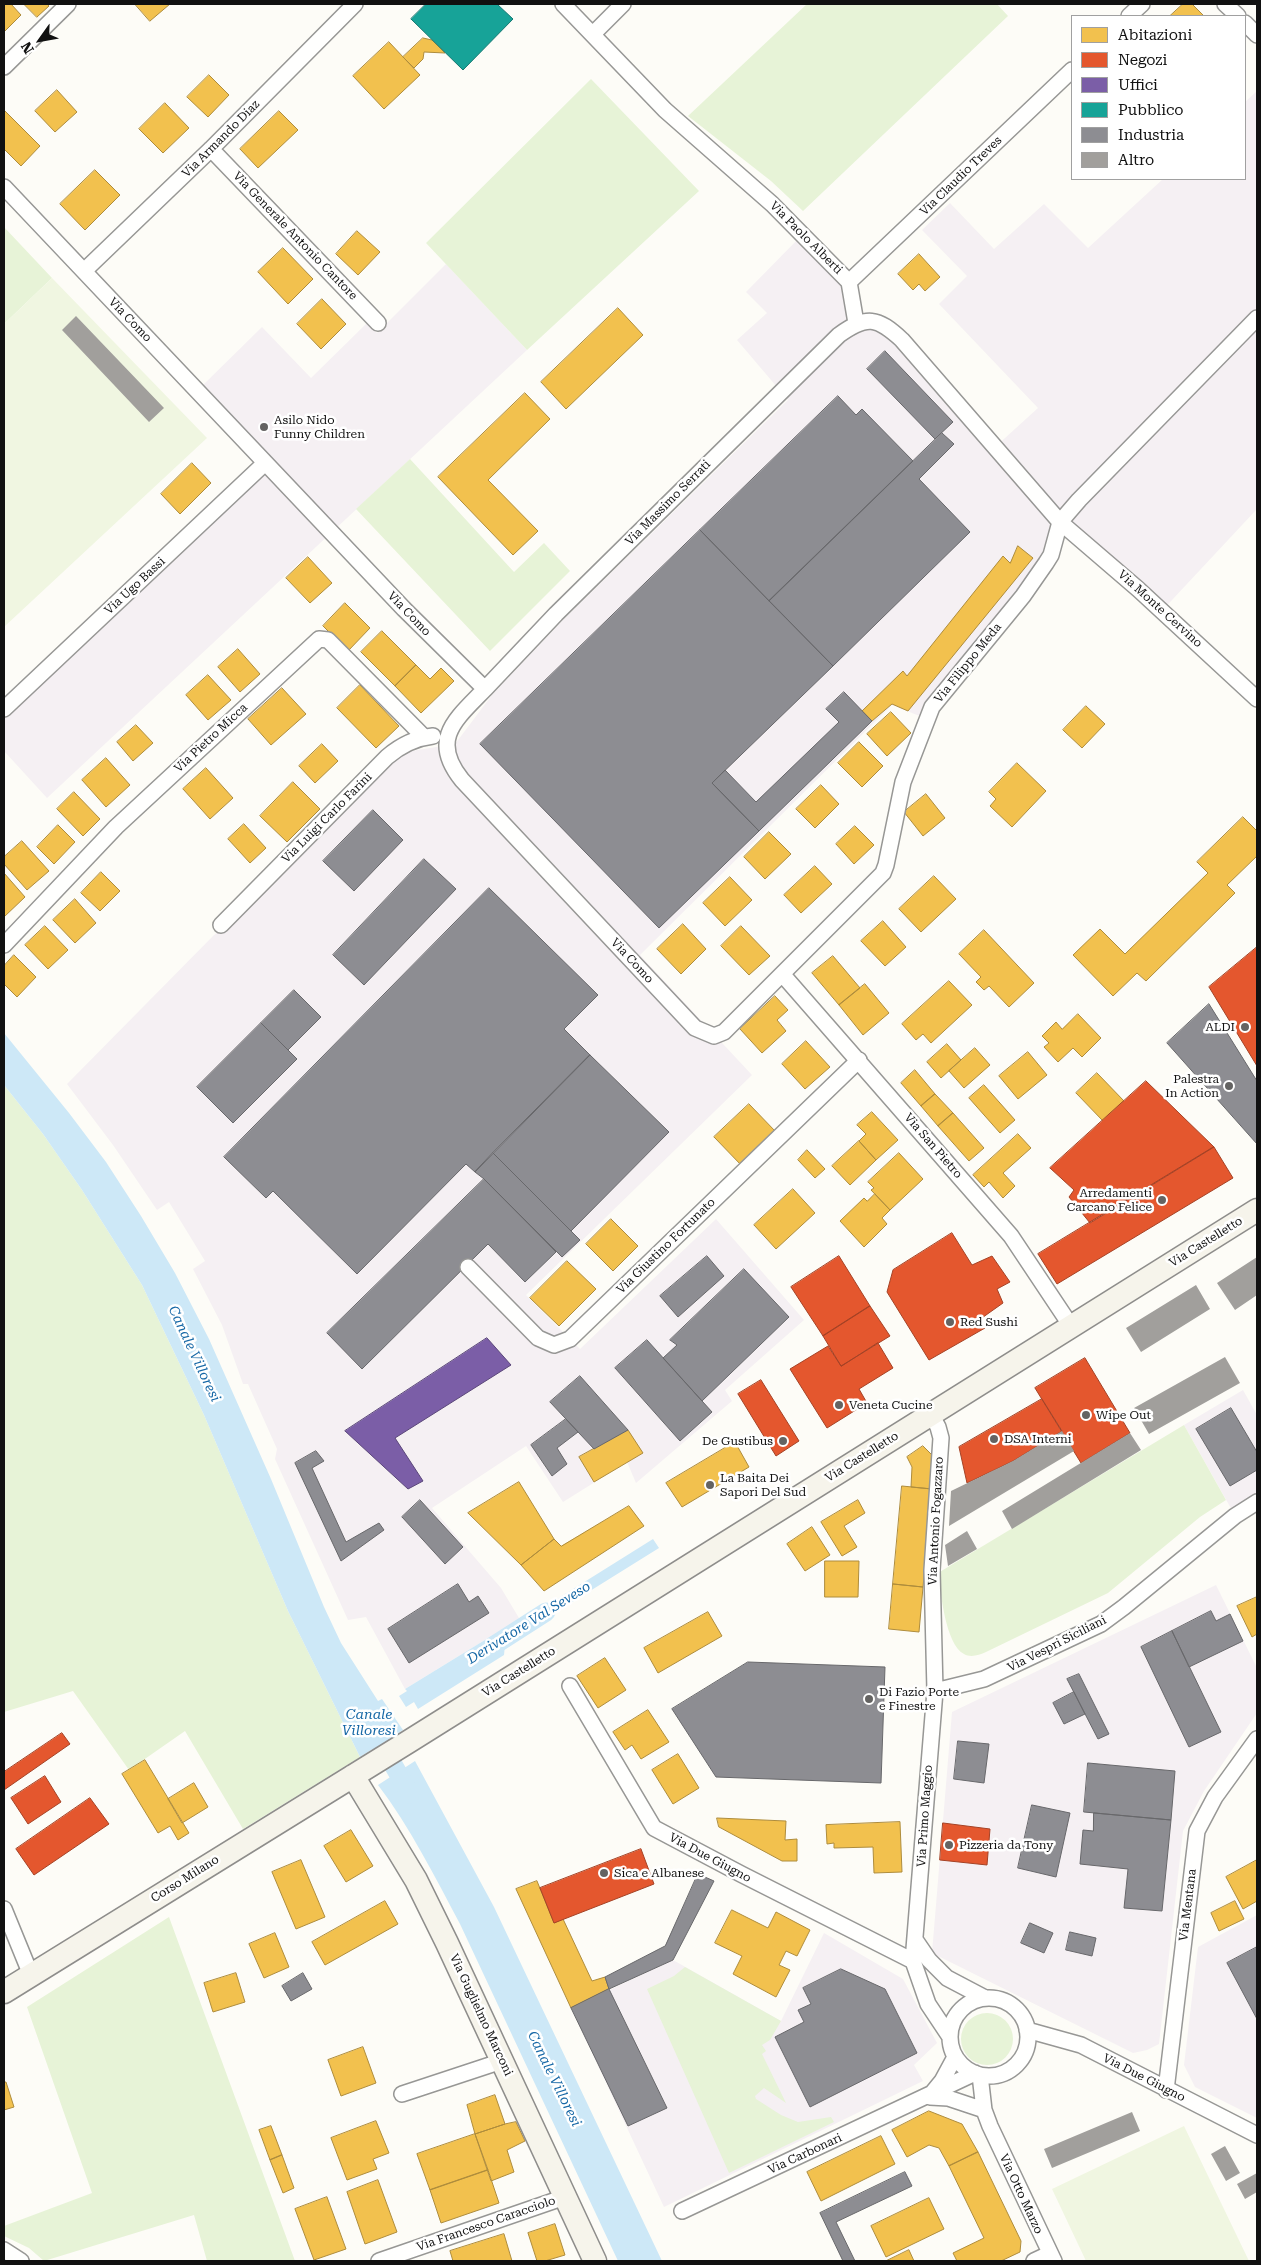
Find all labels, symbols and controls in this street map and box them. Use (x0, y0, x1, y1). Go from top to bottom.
north arrow (15, 15, 65, 65)
legend (1071, 15, 1246, 180)
text: Abitazioni (1118, 26, 1192, 44)
text: N (18, 39, 37, 57)
text: Negozi (1118, 51, 1167, 69)
text: Uffici (1118, 76, 1158, 94)
street label: Via Armando Diaz (179, 97, 263, 181)
text: Pubblico (1118, 101, 1184, 119)
text: Industria (1118, 126, 1184, 144)
street label: Via Claudio Treves (917, 133, 1005, 219)
text: Altro (1118, 151, 1154, 169)
street label: Via Generale Antonio Cantore (230, 169, 360, 303)
street label: Via Paolo Alberti (767, 199, 845, 277)
street label: Via Como (105, 295, 155, 345)
place label: Asilo Nido Funny Children (274, 413, 365, 441)
marker: Asilo Nido Funny Children (258, 421, 270, 433)
street label: Via Massimo Serrati (622, 457, 714, 549)
street label: Via Ugo Bassi (102, 554, 168, 618)
street label: Via Monte Cervino (1115, 567, 1205, 651)
street label: Via Como (384, 589, 434, 639)
street label: Via Filippo Meda (931, 620, 1005, 706)
street label: Via Pietro Micca (171, 700, 251, 776)
street label: Via Luigi Carlo Farini (279, 770, 375, 866)
street label: Via Como (608, 936, 656, 986)
place label: ALDI (1205, 1020, 1235, 1034)
marker: ALDI (1239, 1021, 1251, 1033)
place label: Palestra In Action (1165, 1072, 1219, 1100)
marker: Palestra In Action (1223, 1080, 1235, 1092)
street label: Via San Pietro (901, 1111, 965, 1181)
place label: Arredamenti Carcano Felice (1067, 1186, 1152, 1214)
marker: Arredamenti Carcano Felice (1156, 1194, 1168, 1206)
street label: Via Giustino Fortunato (614, 1195, 718, 1297)
street label: Via Castelletto (1167, 1214, 1245, 1270)
water label: Canale Villoresi (164, 1303, 224, 1405)
place label: Red Sushi (960, 1315, 1018, 1329)
marker: Red Sushi (944, 1316, 956, 1328)
place label: Veneta Cucine (849, 1398, 933, 1412)
marker: Veneta Cucine (833, 1399, 845, 1411)
place label: Wipe Out (1096, 1408, 1151, 1422)
marker: Wipe Out (1080, 1409, 1092, 1421)
street label: Via Castelletto (823, 1429, 901, 1485)
place label: DSA Interni (1004, 1432, 1072, 1446)
marker: DSA Interni (988, 1433, 1000, 1445)
place label: De Gustibus (702, 1434, 773, 1448)
marker: De Gustibus (777, 1435, 789, 1447)
street label: Via Antonio Fogazzaro (925, 1456, 947, 1586)
place label: La Baita Dei Sapori Del Sud (720, 1471, 806, 1499)
marker: La Baita Dei Sapori Del Sud (704, 1479, 716, 1491)
water label: Derivatore Val Seveso (464, 1578, 594, 1668)
street label: Via Vespri Siciliani (1005, 1613, 1109, 1675)
street label: Via Castelletto (480, 1644, 558, 1700)
place label: Di Fazio Porte e Finestre (879, 1685, 959, 1713)
marker: Di Fazio Porte e Finestre (863, 1693, 875, 1705)
water label: Canale Villoresi (342, 1707, 396, 1740)
street label: Via Primo Maggio (914, 1764, 936, 1868)
street label: Via Due Giugno (667, 1830, 753, 1886)
place label: Pizzeria da Tony (959, 1838, 1053, 1852)
marker: Pizzeria da Tony (943, 1839, 955, 1851)
street label: Corso Milano (148, 1852, 222, 1906)
place label: Sica e Albanese (614, 1866, 704, 1880)
marker: Sica e Albanese (598, 1867, 610, 1879)
street label: Via Mentana (1176, 1868, 1200, 1942)
street label: Via Guglielmo Marconi (446, 1952, 516, 2078)
water label: Canale Villoresi (524, 2029, 584, 2129)
street label: Via Due Giugno (1100, 2051, 1188, 2105)
street label: Via Carbonari (766, 2131, 844, 2177)
street label: Via Otto Marzo (996, 2152, 1046, 2236)
street label: Via Francesco Caracciolo (415, 2193, 557, 2255)

